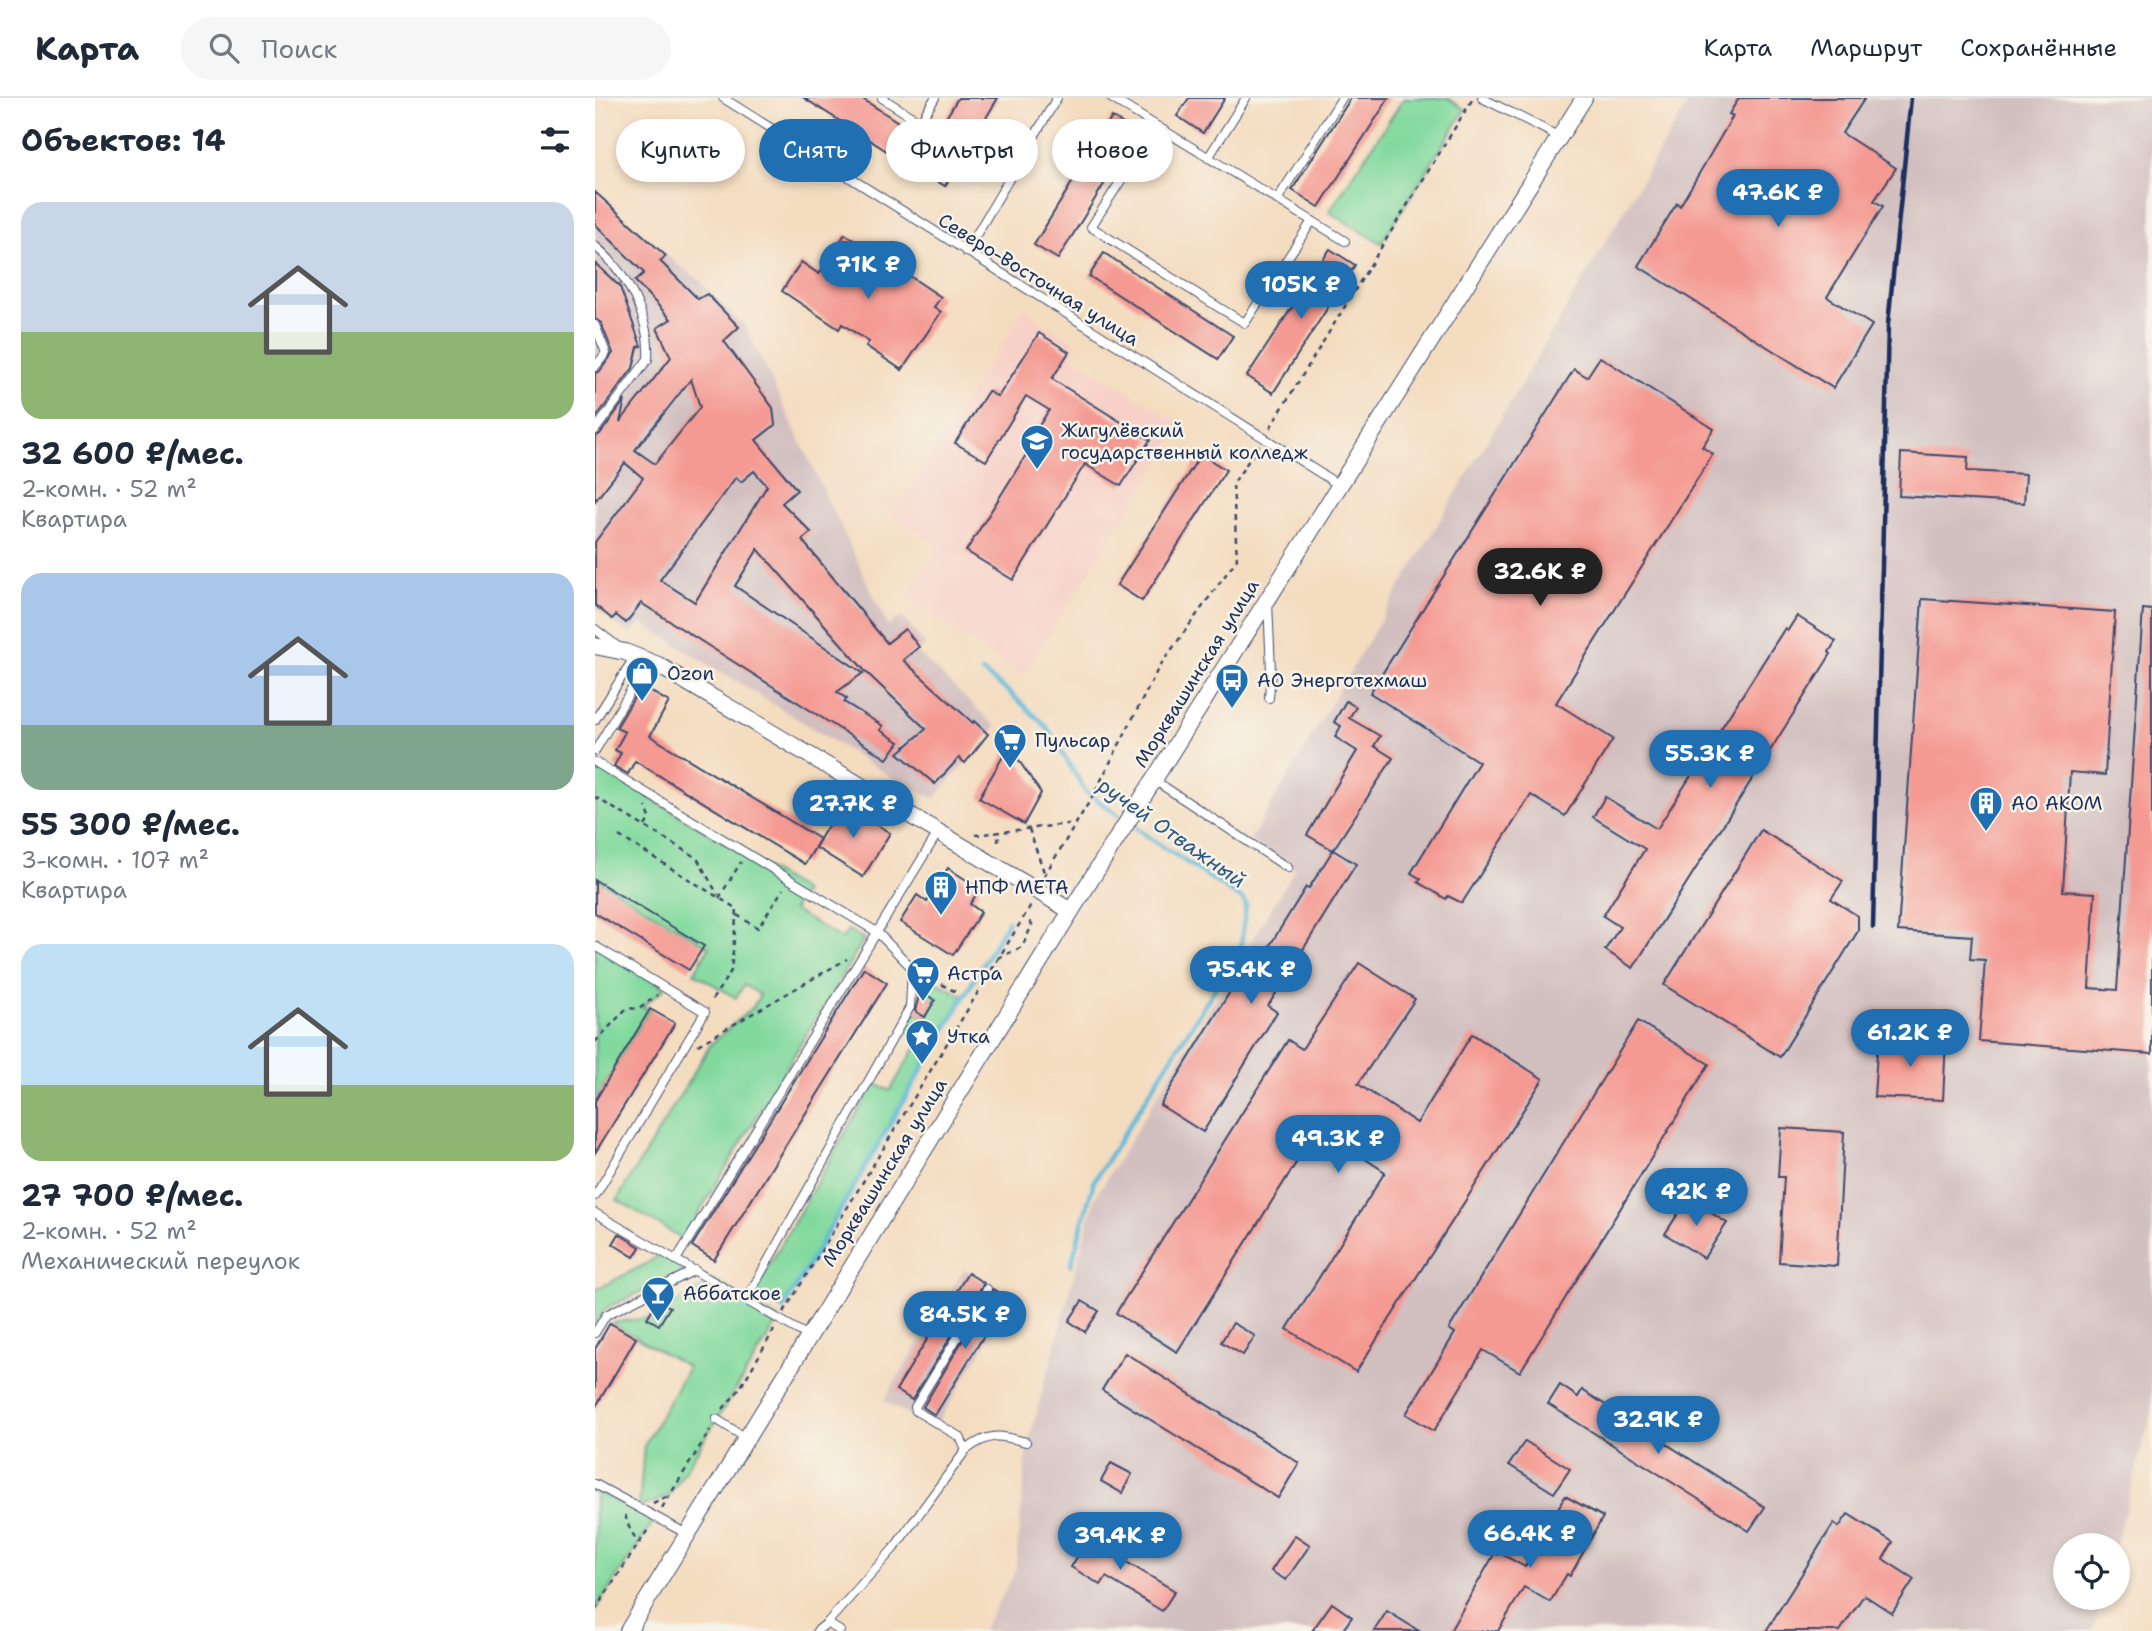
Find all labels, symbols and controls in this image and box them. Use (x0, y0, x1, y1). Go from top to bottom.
search box (181, 17, 671, 80)
text: Карта (35, 26, 139, 71)
icon: search (205, 29, 243, 67)
text: Поиск (261, 31, 337, 66)
text: Карта (1704, 32, 1772, 64)
text: Маршрут (1810, 32, 1922, 64)
text: Сохранённые (1960, 32, 2117, 64)
chip: Купить (616, 119, 745, 182)
chip: Снять (759, 119, 872, 182)
chip: Фильтры (886, 119, 1038, 182)
chip: Новое (1052, 119, 1173, 182)
text: Объектов: 14 (21, 120, 226, 161)
icon: filters (536, 121, 574, 159)
pin: 47.6K ₽ (1713, 170, 1843, 229)
text: 47.6K ₽ (1732, 177, 1824, 207)
street label: Северо-Восточная улица (934, 207, 1144, 352)
pin: 71K ₽ (819, 242, 917, 301)
icon: home (235, 247, 361, 373)
text: 71K ₽ (835, 249, 901, 279)
pin: 105K ₽ (1244, 262, 1358, 321)
text: 105K ₽ (1261, 269, 1341, 299)
place label: Жигулёвский государственный колледж (1061, 418, 1308, 465)
school or university icon: Жигулёвский государственный колледж (1018, 422, 1056, 471)
text: 32 600 ₽/мес. (21, 433, 244, 474)
text: 2-комн. · 52 m² (21, 474, 197, 504)
text: Квартира (21, 504, 127, 534)
pin: 32.6K ₽ (1475, 548, 1605, 608)
text: 32.6K ₽ (1493, 556, 1587, 586)
street label: Морквашинская улица (1128, 574, 1265, 772)
icon: home (235, 618, 361, 744)
shop icon: Ozon (623, 654, 661, 703)
place label: Ozon (667, 661, 714, 686)
bus stop icon: АО Энерготехмаш (1213, 661, 1251, 710)
place label: АО Энерготехмаш (1257, 668, 1427, 693)
supermarket icon: Пульсар (991, 721, 1029, 770)
place label: Пульсар (1035, 728, 1110, 753)
pin: 55.3K ₽ (1645, 730, 1775, 790)
text: 55.3K ₽ (1665, 738, 1755, 768)
water label: ручей Отважный (1092, 771, 1252, 895)
pin: 27.7K ₽ (788, 780, 918, 840)
building icon: АО АКОМ (1967, 784, 2005, 833)
text: 27.7K ₽ (808, 788, 898, 818)
place label: АО АКОМ (2011, 791, 2103, 816)
text: 55 300 ₽/мес. (21, 804, 240, 845)
text: 3-комн. · 107 m² (21, 845, 209, 875)
building icon: НПФ МЕТА (922, 868, 960, 917)
text: Квартира (21, 875, 127, 905)
place label: НПФ МЕТА (965, 875, 1069, 900)
pin: 75.4K ₽ (1186, 946, 1316, 1006)
supermarket icon: Астра (904, 954, 942, 1003)
text: 75.4K ₽ (1206, 954, 1296, 984)
place label: Астра (947, 961, 1002, 986)
icon: home (235, 989, 361, 1115)
pin: 61.2K ₽ (1845, 1010, 1975, 1069)
place icon: Утка (903, 1017, 941, 1066)
text: 61.2K ₽ (1867, 1017, 1953, 1047)
place label: Утка (947, 1024, 990, 1049)
street label: Морквашинская улица (816, 1073, 953, 1271)
pin: 49.3K ₽ (1273, 1116, 1403, 1175)
text: 49.3K ₽ (1291, 1123, 1385, 1153)
pin: 42K ₽ (1647, 1168, 1745, 1228)
text: 27 700 ₽/мес. (21, 1175, 243, 1216)
text: 42K ₽ (1661, 1176, 1731, 1206)
text: 2-комн. · 52 m² (21, 1216, 197, 1246)
text: Механический переулок (21, 1246, 300, 1276)
bar icon: Аббатское (639, 1274, 677, 1323)
place label: Аббатское (683, 1281, 781, 1306)
pin: 84.5K ₽ (900, 1292, 1030, 1351)
text: 84.5K ₽ (919, 1299, 1011, 1329)
pin: 32.9K ₽ (1593, 1396, 1723, 1456)
text: 32.9K ₽ (1613, 1404, 1703, 1434)
pin: 66.4K ₽ (1465, 1510, 1595, 1570)
pin: 39.4K ₽ (1055, 1512, 1185, 1572)
text: 66.4K ₽ (1484, 1518, 1576, 1548)
text: 39.4K ₽ (1074, 1520, 1166, 1550)
map controls (2053, 1533, 2130, 1610)
button: locate (2053, 1533, 2130, 1610)

